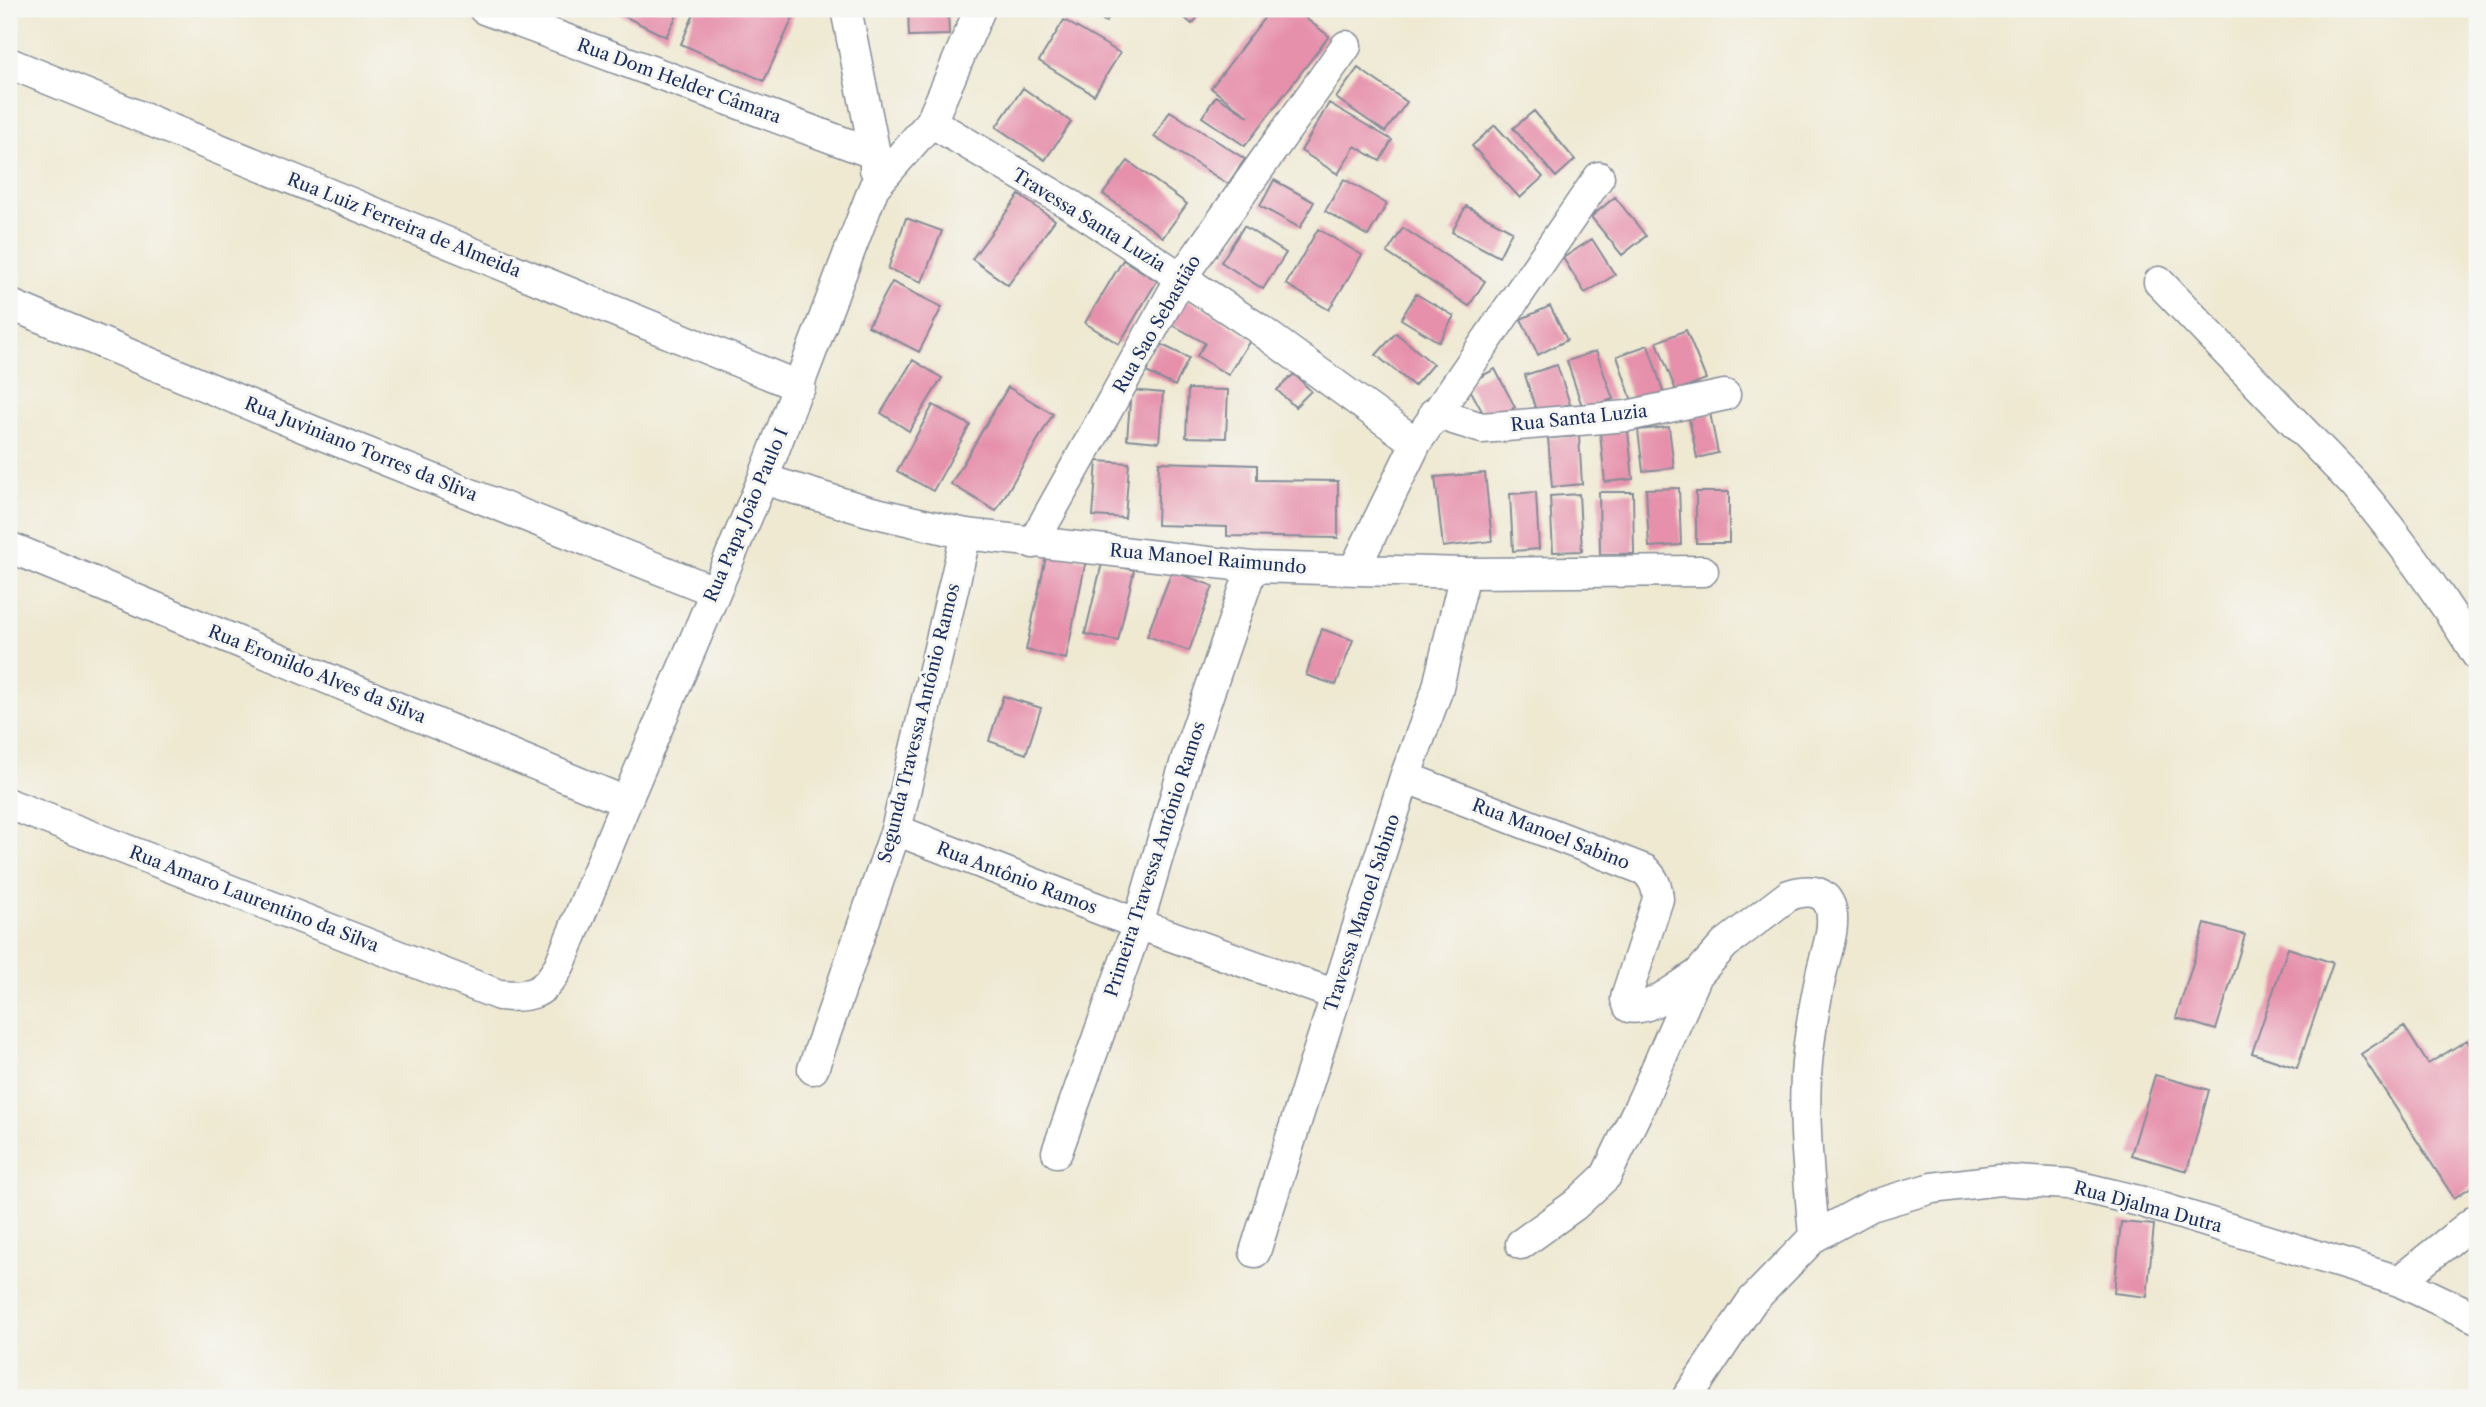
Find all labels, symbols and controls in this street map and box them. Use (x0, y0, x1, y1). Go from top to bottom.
street label: Rua Dom Helder Câmara (574, 34, 785, 128)
street label: Travessa Santa Luzia (1008, 164, 1170, 276)
street label: Rua Luiz Ferreira de Almeida (284, 168, 525, 282)
street label: Rua Sao Sebastião (1109, 251, 1205, 397)
street label: Rua Juviniano Torres da Sliva (241, 392, 481, 506)
street label: Rua Santa Luzia (1510, 400, 1649, 436)
street label: Rua Papa João Paulo I (699, 424, 793, 606)
street label: Rua Manoel Raimundo (1109, 539, 1307, 579)
street label: Segunda Travessa Antônio Ramos (874, 581, 964, 865)
street label: Rua Eronildo Alves da Silva (205, 620, 430, 728)
street label: Primeira Travessa Antônio Ramos (1100, 718, 1210, 1000)
street label: Rua Manoel Sabino (1469, 794, 1633, 874)
street label: Travessa Manoel Sabino (1320, 811, 1404, 1015)
street label: Rua Antônio Ramos (933, 837, 1101, 919)
street label: Rua Amaro Laurentino da Silva (126, 841, 382, 957)
street label: Rua Djalma Dutra (2071, 1177, 2225, 1238)

